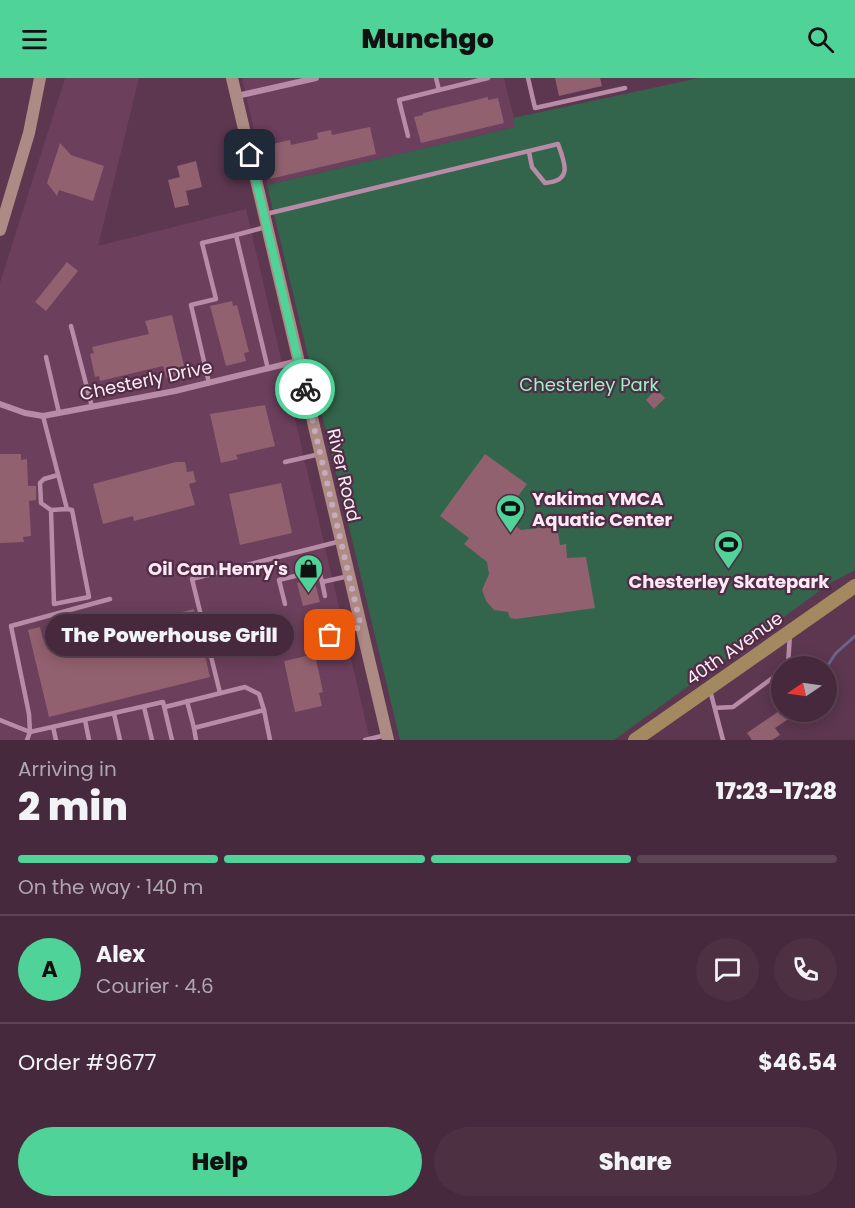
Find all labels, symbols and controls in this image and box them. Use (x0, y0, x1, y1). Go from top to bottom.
text: Munchgo (361, 20, 494, 57)
icon: menu (18, 23, 51, 56)
icon: search (804, 23, 837, 56)
pin (224, 129, 275, 180)
icon: home (233, 138, 266, 171)
street label: Chesterly Drive (77, 354, 215, 406)
courier (275, 359, 335, 419)
park label: Chesterley Park (519, 372, 659, 397)
icon: bike (289, 373, 322, 406)
street label: River Road (321, 426, 367, 524)
place label: Yakima YMCA Aquatic Center (532, 486, 672, 532)
sports icon: Yakima YMCA Aquatic Center (495, 492, 527, 534)
sports icon: Chesterley Skatepark (713, 528, 745, 570)
shop icon: Oil Can Henry's (293, 552, 325, 594)
place label: Oil Can Henry's (148, 556, 288, 581)
place label: Chesterley Skatepark (629, 569, 830, 594)
street label: 40th Avenue (681, 605, 787, 691)
pin (304, 609, 355, 660)
callout: The Powerhouse Grill (45, 614, 294, 656)
icon: bag (313, 618, 346, 651)
text: The Powerhouse Grill (61, 621, 278, 649)
north arrow (771, 656, 837, 722)
map controls (771, 656, 837, 722)
text: Arriving in (18, 755, 117, 783)
text: 17:23–17:28 (716, 776, 837, 807)
text: 2 min (18, 779, 128, 834)
text: On the way · 140 m (18, 873, 203, 901)
button: chat (696, 938, 759, 1001)
button: phone (774, 938, 837, 1001)
text: Alex (96, 939, 145, 970)
text: A (41, 954, 58, 985)
text: Courier · 4.6 (96, 972, 214, 1000)
text: Order #9677 (18, 1047, 156, 1078)
text: $46.54 (758, 1047, 837, 1078)
button: Help (18, 1127, 422, 1196)
button: Share (434, 1127, 837, 1196)

